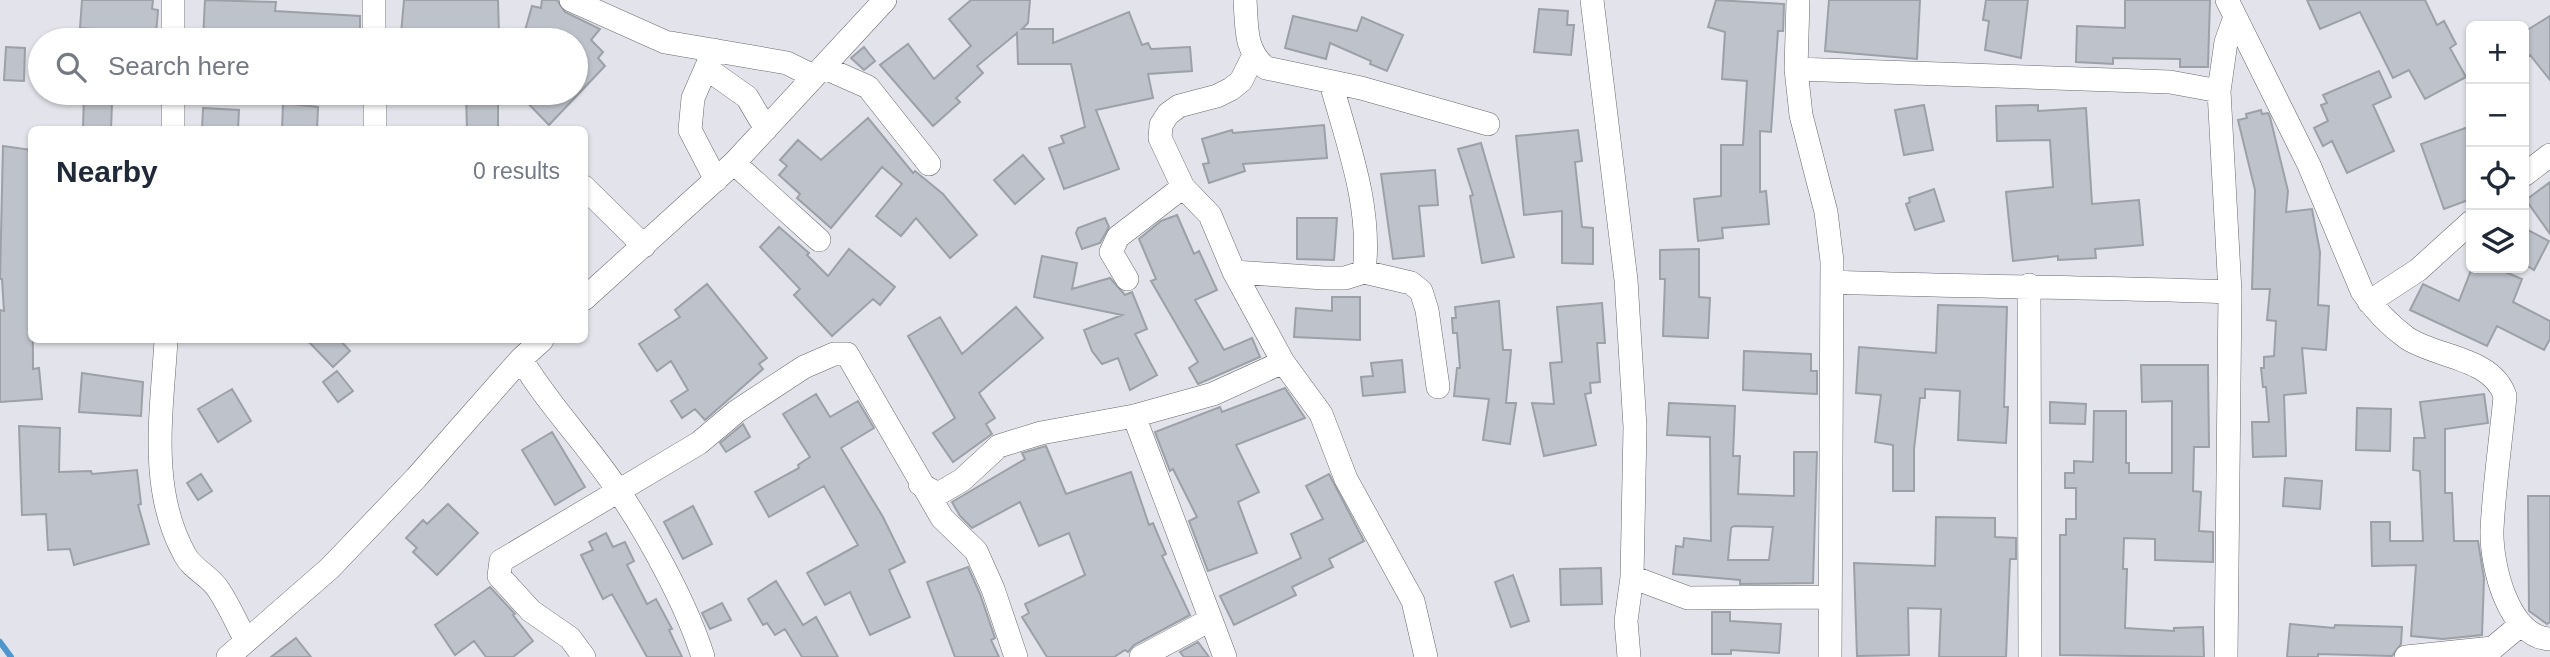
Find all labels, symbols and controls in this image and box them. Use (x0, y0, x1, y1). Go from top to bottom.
map controls (2466, 21, 2529, 273)
button: + (2466, 21, 2529, 84)
search box (28, 28, 588, 105)
icon: search (52, 48, 90, 86)
text: Search here (108, 51, 250, 81)
button: − (2466, 84, 2529, 147)
button: locate (2466, 147, 2529, 210)
text: Nearby (56, 155, 158, 188)
text: 0 results (473, 158, 560, 184)
button: layers (2466, 210, 2529, 273)

